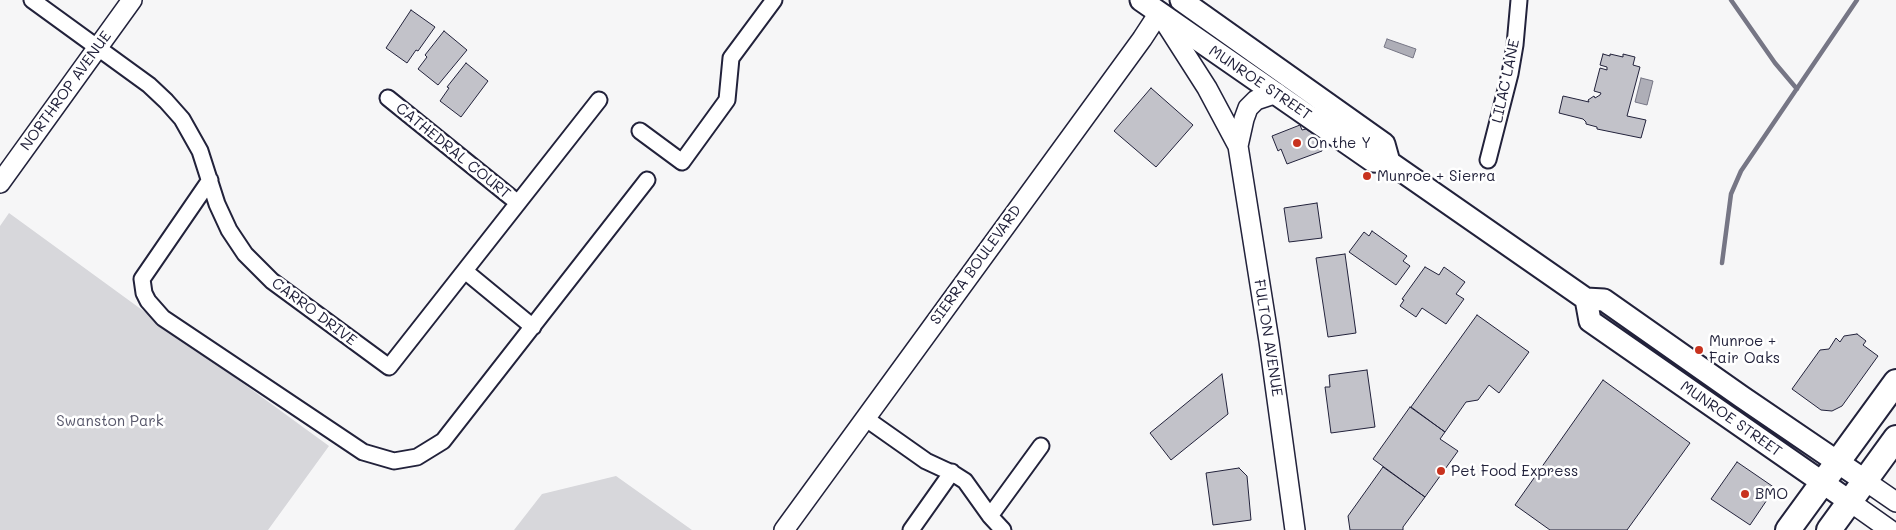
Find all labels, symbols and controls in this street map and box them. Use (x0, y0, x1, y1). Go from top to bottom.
street label: NORTHROP AVENUE (17, 28, 115, 154)
street label: LILAC LANE (1488, 37, 1524, 125)
street label: MUNROE STREET (1205, 42, 1315, 124)
street label: CATHEDRAL COURT (392, 99, 514, 203)
place label: On the Y (1307, 134, 1371, 152)
marker: On the Y (1291, 137, 1303, 149)
place label: Munroe + Sierra (1377, 167, 1496, 185)
marker: Munroe + Sierra (1361, 170, 1373, 182)
street label: SIERRA BOULEVARD (927, 202, 1025, 328)
street label: CARRO DRIVE (268, 274, 360, 350)
street label: FULTON AVENUE (1250, 278, 1286, 398)
place label: Munroe + Fair Oaks (1709, 332, 1780, 367)
marker: Munroe + Fair Oaks (1693, 344, 1705, 356)
street label: MUNROE STREET (1677, 377, 1785, 461)
park label: Swanston Park (56, 412, 164, 430)
place label: Pet Food Express (1451, 462, 1578, 480)
marker: Pet Food Express (1435, 465, 1447, 477)
place label: BMO (1755, 485, 1788, 503)
marker: BMO (1739, 488, 1751, 500)

